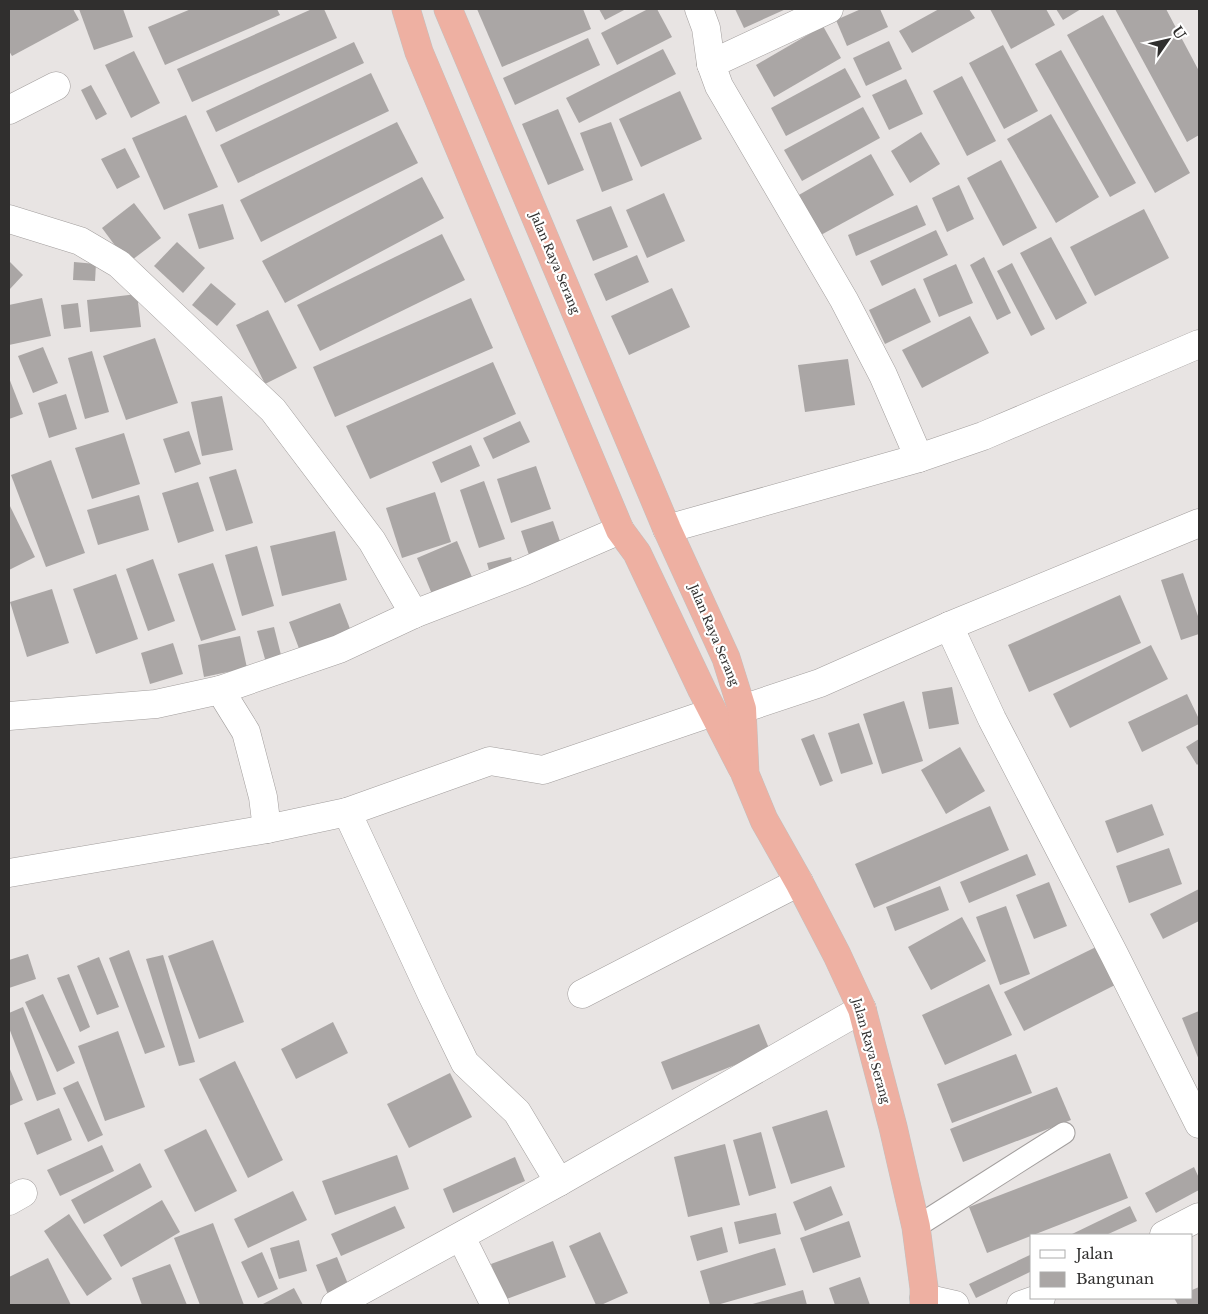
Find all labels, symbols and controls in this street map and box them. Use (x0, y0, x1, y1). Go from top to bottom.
north arrow (1143, 15, 1193, 65)
text: U (1168, 23, 1190, 43)
street label: Jalan Raya Serang (526, 208, 584, 317)
street label: Jalan Raya Serang (685, 580, 743, 689)
street label: Jalan Raya Serang (849, 994, 894, 1106)
legend (1030, 1234, 1193, 1299)
text: Jalan (1074, 1244, 1113, 1263)
text: Bangunan (1076, 1269, 1154, 1288)

